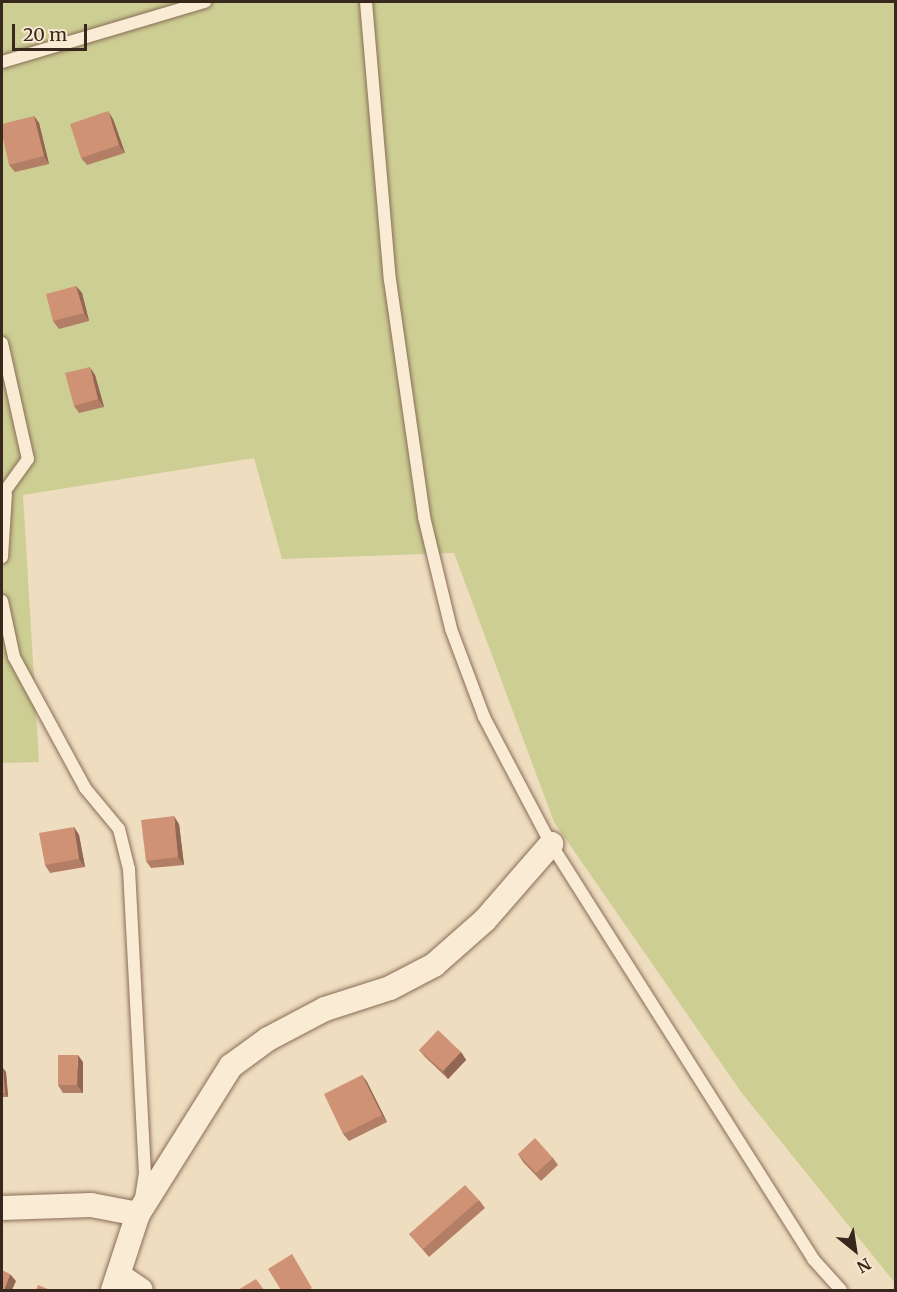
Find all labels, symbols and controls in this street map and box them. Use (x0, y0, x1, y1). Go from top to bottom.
scale bar (15, 12, 90, 50)
text: 20 m (23, 23, 67, 46)
north arrow (825, 1220, 885, 1280)
text: N (854, 1254, 874, 1277)

